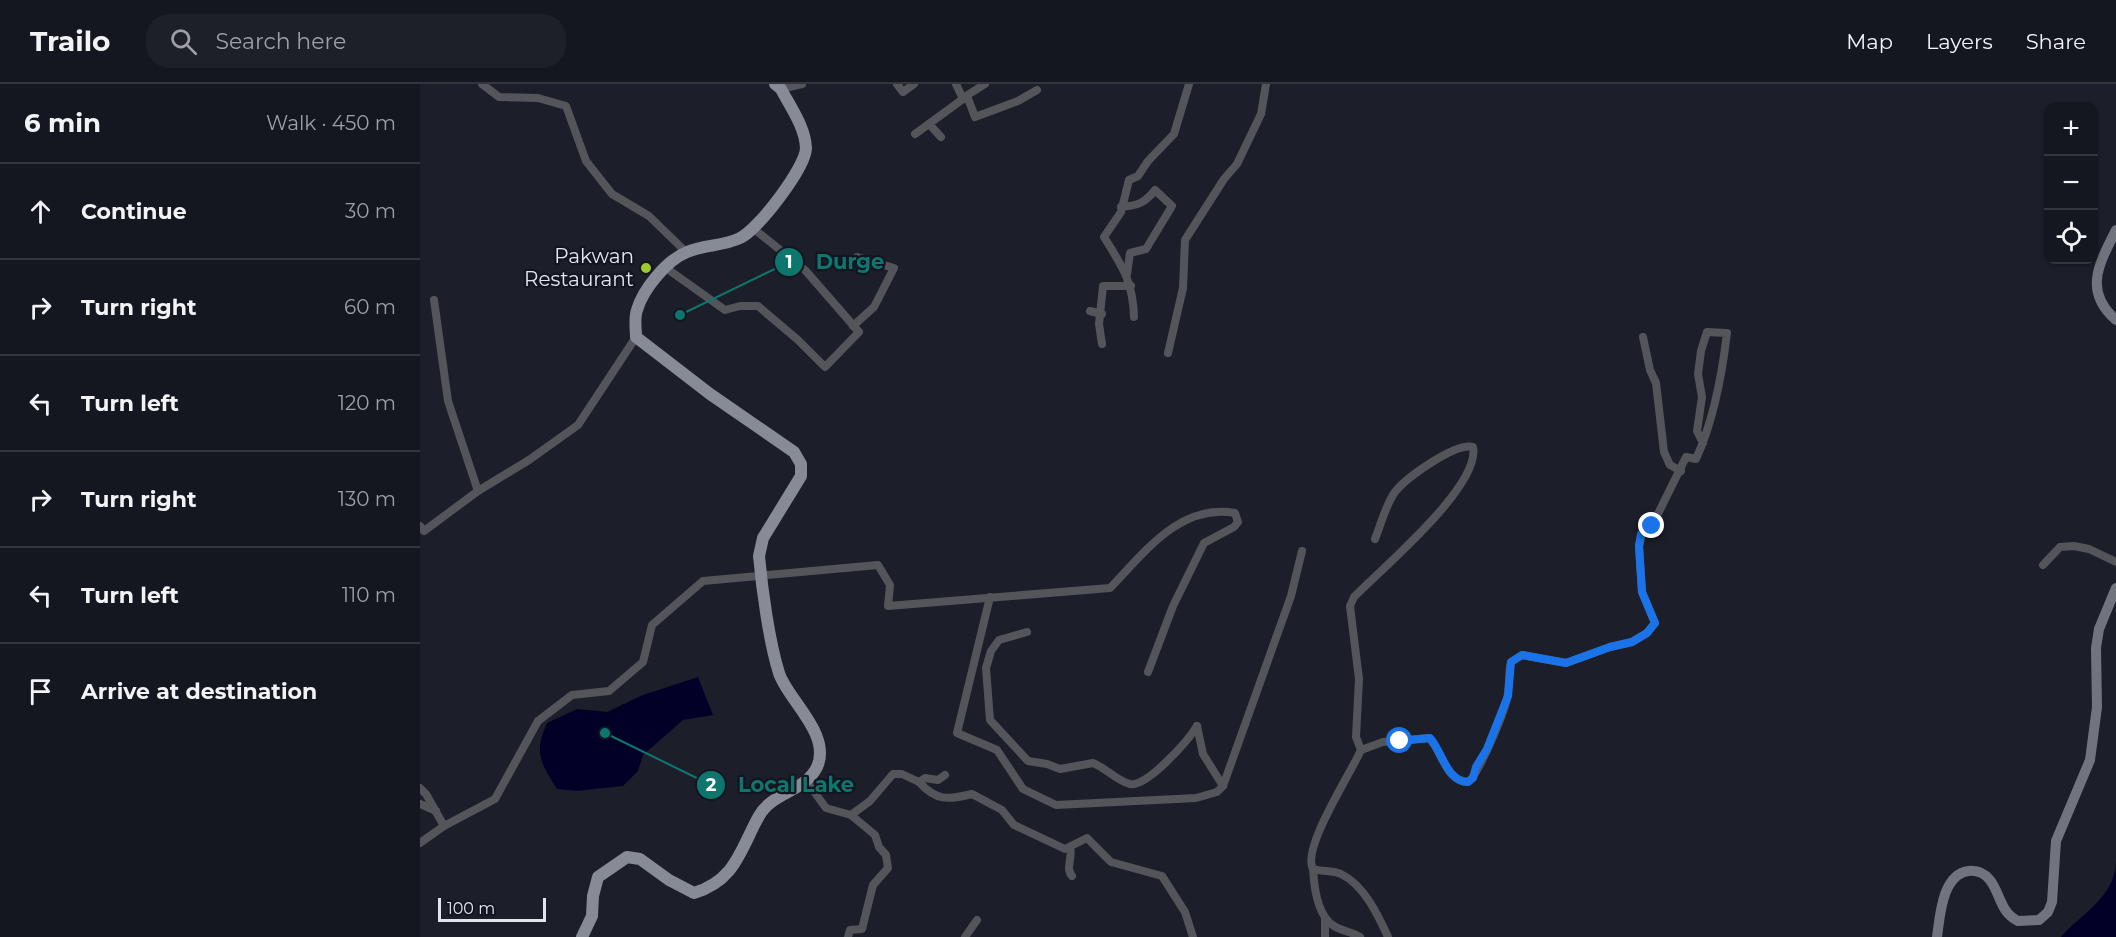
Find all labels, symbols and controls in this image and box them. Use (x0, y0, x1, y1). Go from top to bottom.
search box (146, 14, 566, 68)
text: Trailo (30, 24, 110, 58)
icon: search (167, 25, 200, 58)
text: Search here (215, 28, 346, 55)
text: Map (1846, 29, 1893, 54)
text: Layers (1926, 29, 1993, 54)
text: Share (2026, 29, 2086, 54)
map controls (2044, 102, 2098, 264)
button: + (2044, 102, 2098, 156)
text: 6 min (24, 107, 101, 139)
text: Walk · 450 m (266, 111, 396, 135)
button: − (2044, 156, 2098, 210)
icon: ahead (24, 195, 57, 228)
text: Continue (81, 198, 187, 225)
text: 30 m (345, 199, 396, 223)
button: locate (2044, 210, 2098, 264)
callout: Durge (774, 242, 897, 281)
place label: Pakwan Restaurant (524, 244, 634, 291)
text: Durge (816, 249, 884, 274)
text: 1 (785, 251, 793, 273)
marker: Pakwan Restaurant (639, 261, 653, 275)
icon: right (24, 291, 57, 324)
text: Turn right (81, 294, 196, 321)
text: 60 m (344, 295, 396, 319)
icon: left (24, 387, 57, 420)
text: Turn left (81, 390, 179, 417)
text: 120 m (338, 391, 396, 415)
icon: right (24, 483, 57, 516)
text: Turn right (81, 486, 196, 513)
text: 130 m (338, 487, 396, 511)
route end (1638, 512, 1664, 538)
icon: left (24, 579, 57, 612)
text: Turn left (81, 582, 179, 609)
text: 110 m (342, 583, 396, 607)
icon: arrive (24, 675, 57, 708)
text: Arrive at destination (81, 678, 317, 705)
route start (1386, 727, 1412, 753)
callout: Local Lake (696, 766, 867, 805)
text: Local Lake (738, 772, 854, 797)
text: 2 (706, 774, 717, 796)
scale bar (438, 895, 546, 922)
text: 100 m (447, 899, 495, 918)

